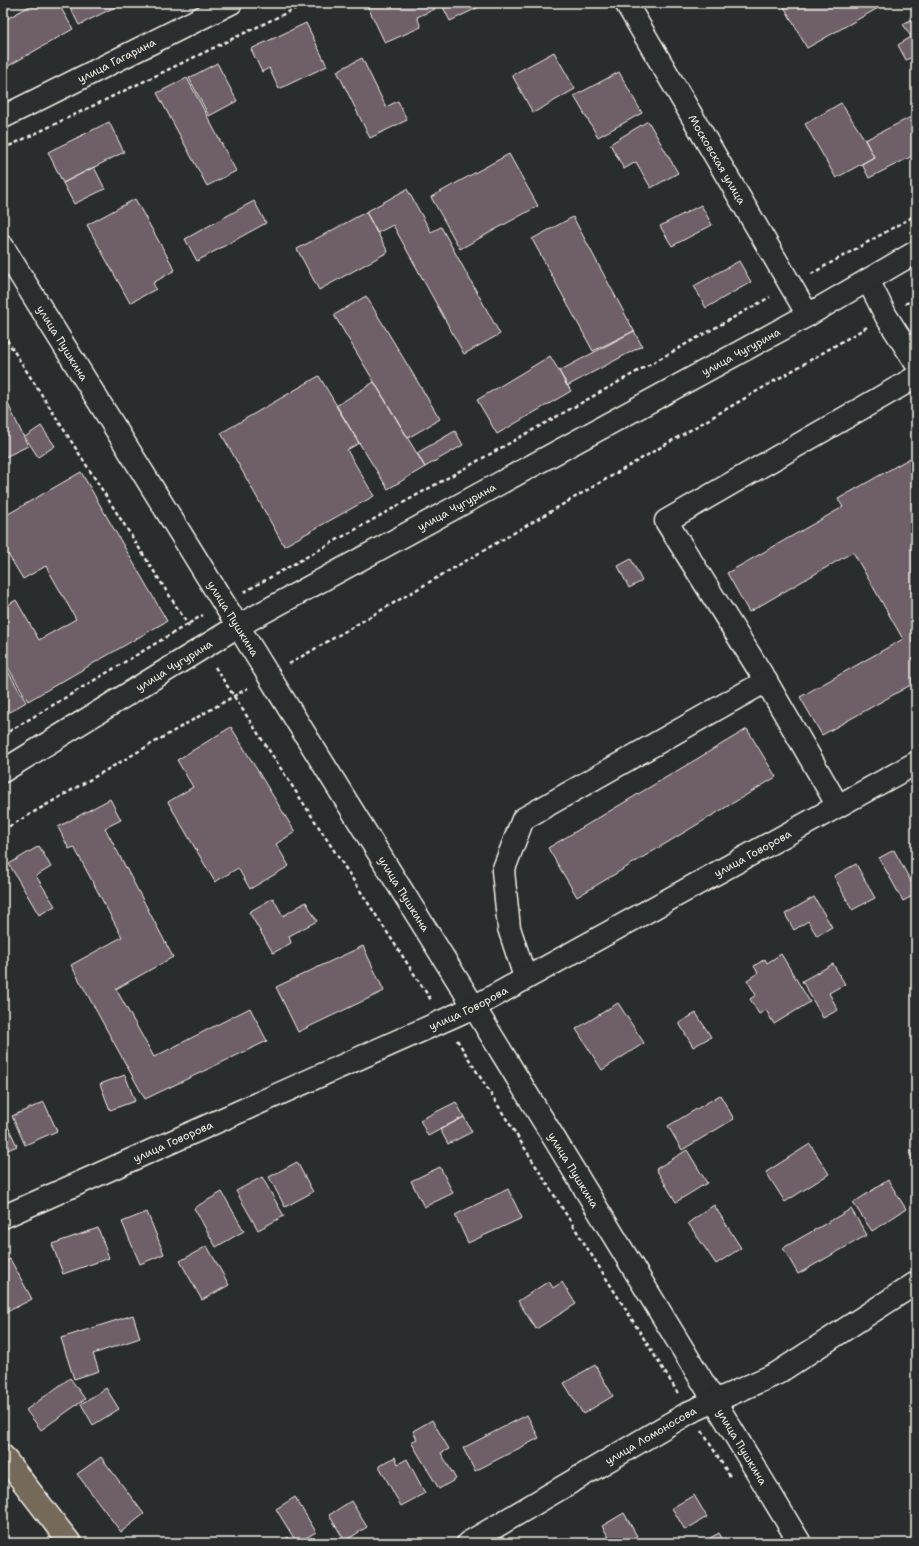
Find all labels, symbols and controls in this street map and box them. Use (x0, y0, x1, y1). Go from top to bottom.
street label: улица Гагарина (75, 35, 159, 87)
street label: Московская улица (685, 112, 749, 207)
street label: улица Пушкина (33, 303, 91, 384)
street label: улица Чугурина (699, 324, 783, 380)
street label: улица Чугурина (415, 480, 499, 535)
street label: улица Пушкина (204, 578, 262, 660)
street label: улица Чугурина (133, 636, 216, 695)
street label: улица Говорова (712, 826, 794, 881)
street label: улица Пушкина (374, 853, 433, 935)
street label: улица Говорова (427, 983, 511, 1034)
street label: улица Говорова (131, 1117, 216, 1166)
street label: улица Пушкина (544, 1129, 602, 1211)
street label: улица Ломоносова (602, 1403, 699, 1469)
street label: улица Пушкина (713, 1406, 770, 1488)

